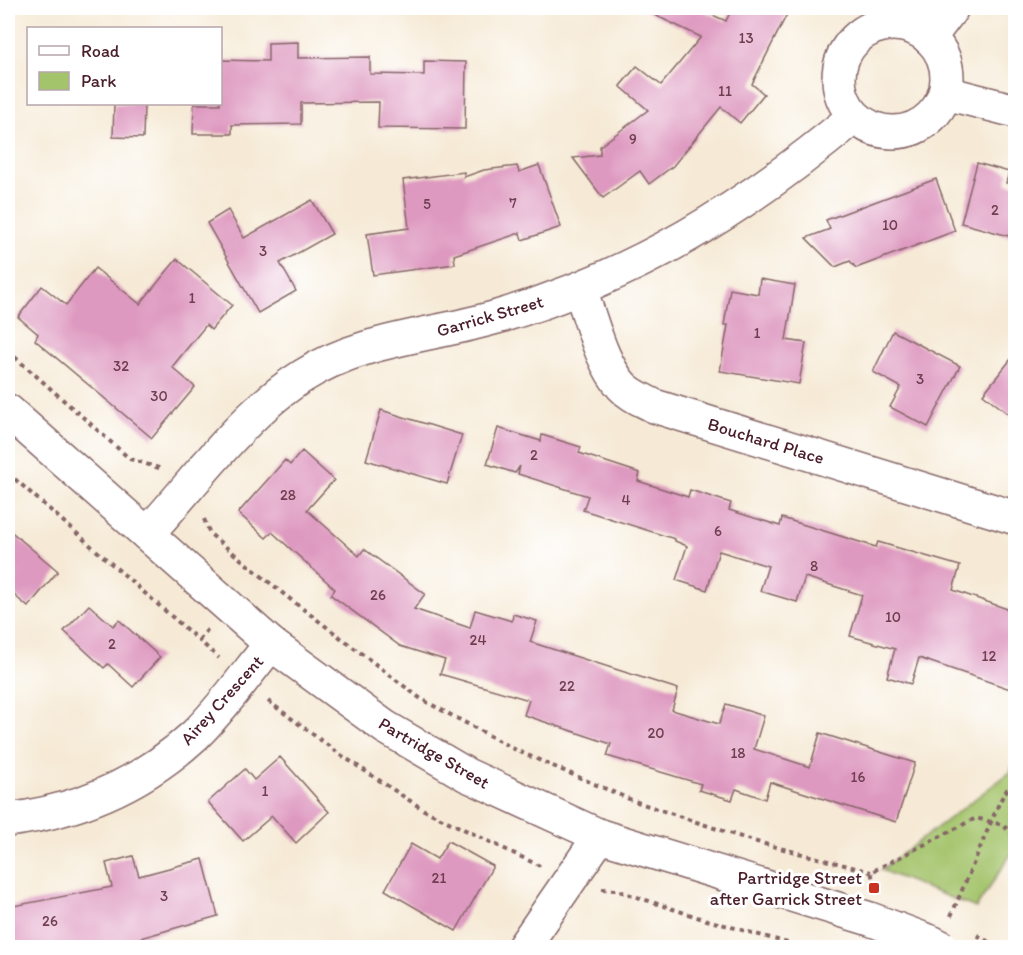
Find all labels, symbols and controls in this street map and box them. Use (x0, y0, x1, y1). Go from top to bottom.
legend (27, 27, 222, 105)
house number: 13 (738, 29, 754, 47)
text: Road (81, 40, 120, 62)
text: Park (81, 70, 116, 92)
house number: 11 (718, 82, 732, 100)
house number: 9 (629, 130, 637, 148)
house number: 7 (509, 194, 517, 212)
house number: 5 (423, 195, 431, 213)
house number: 2 (991, 201, 999, 219)
house number: 10 (882, 216, 898, 234)
house number: 3 (259, 242, 267, 260)
house number: 1 (189, 289, 196, 307)
street label: Garrick Street (434, 290, 546, 342)
house number: 1 (754, 324, 761, 342)
house number: 32 (113, 357, 129, 375)
house number: 3 (916, 370, 924, 388)
house number: 30 (150, 387, 168, 405)
street label: Bouchard Place (705, 413, 827, 469)
house number: 2 (530, 446, 538, 464)
house number: 28 (280, 486, 296, 504)
house number: 4 (621, 491, 631, 509)
house number: 6 (714, 522, 722, 540)
house number: 8 (810, 557, 818, 575)
house number: 26 (370, 586, 386, 604)
house number: 10 (885, 608, 901, 626)
house number: 24 (470, 631, 486, 649)
house number: 2 (108, 635, 116, 653)
house number: 12 (982, 647, 997, 665)
street label: Airey Crescent (176, 650, 268, 750)
house number: 22 (559, 677, 575, 695)
street label: Partridge Street (375, 712, 494, 794)
house number: 20 (647, 724, 665, 742)
house number: 18 (730, 744, 746, 762)
house number: 16 (851, 768, 866, 786)
house number: 1 (262, 782, 269, 800)
place label: Partridge Street after Garrick Street (710, 867, 862, 910)
house number: 21 (432, 869, 446, 887)
marker: Partridge Street after Garrick Street (867, 881, 881, 895)
house number: 3 (160, 887, 168, 905)
house number: 26 (42, 912, 58, 930)

